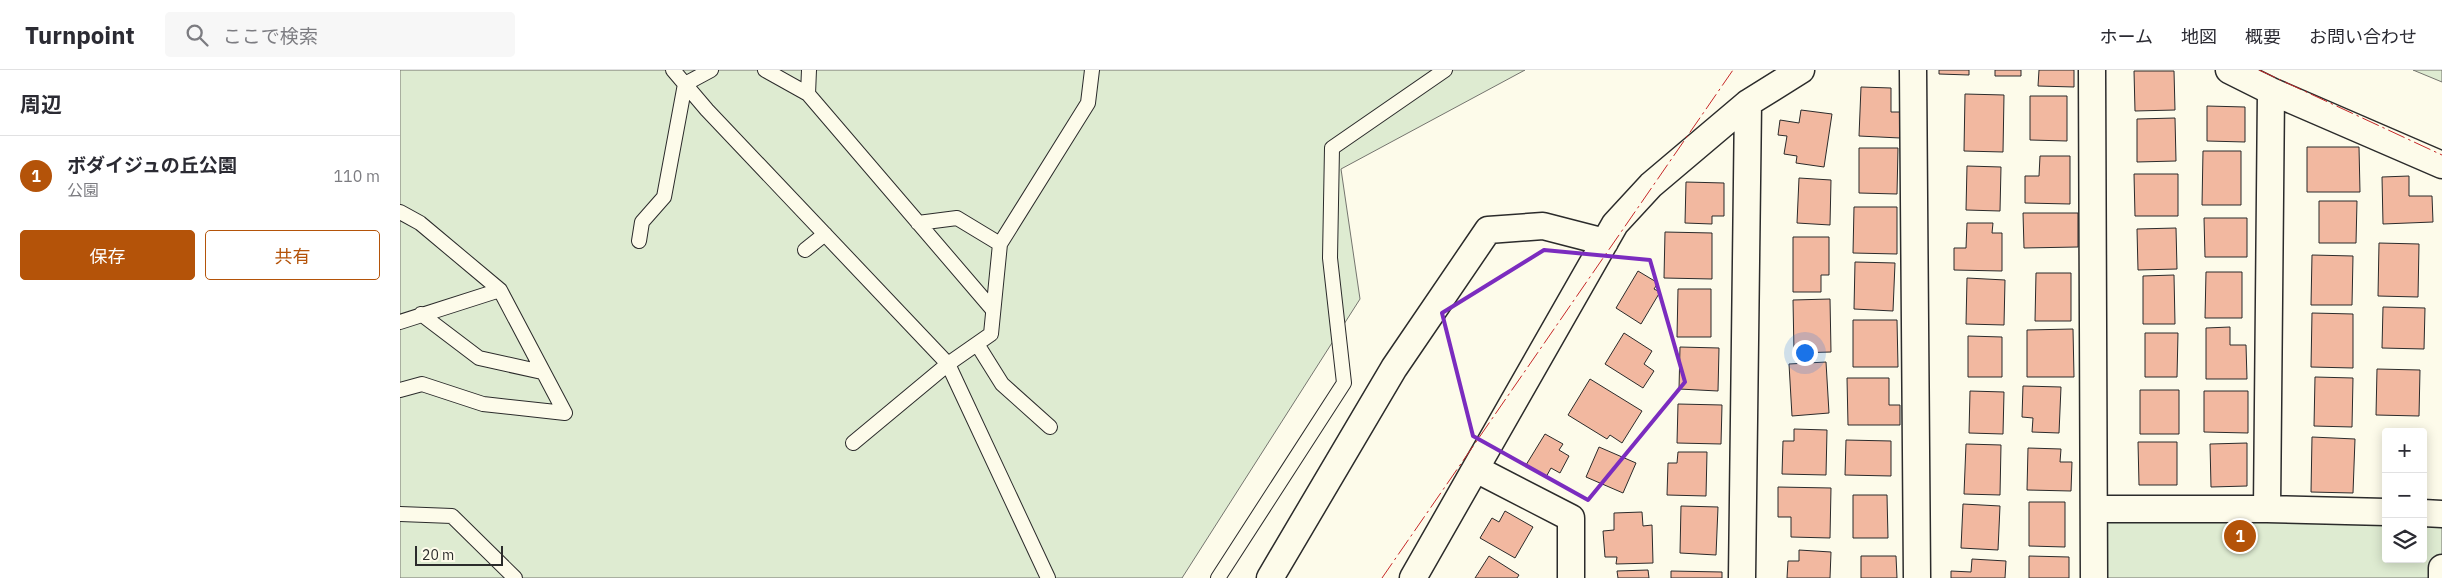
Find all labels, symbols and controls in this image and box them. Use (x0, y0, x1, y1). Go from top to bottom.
search box (165, 12, 515, 57)
text: Turnpoint (25, 19, 135, 51)
icon: search (183, 21, 211, 49)
text: ここで検索 (223, 24, 318, 48)
text: ホーム (2100, 25, 2153, 48)
text: 地図 (2181, 25, 2217, 48)
text: 概要 (2245, 25, 2281, 48)
text: お問い合わせ (2309, 25, 2417, 48)
text: 周辺 (20, 90, 62, 118)
text: ボダイジュの丘公園 (67, 153, 237, 177)
text: 1 (31, 166, 41, 186)
text: 110 m (333, 166, 380, 186)
text: 公園 (67, 180, 99, 200)
button: 保存 (20, 230, 195, 280)
button: 共有 (205, 230, 380, 280)
your location (1792, 340, 1818, 366)
map controls (2382, 428, 2427, 563)
button: + (2382, 428, 2427, 473)
button: − (2382, 473, 2427, 518)
pin: 1 (2224, 517, 2256, 555)
button: layers (2382, 518, 2427, 563)
scale bar (415, 543, 502, 566)
text: 20 m (422, 546, 454, 564)

